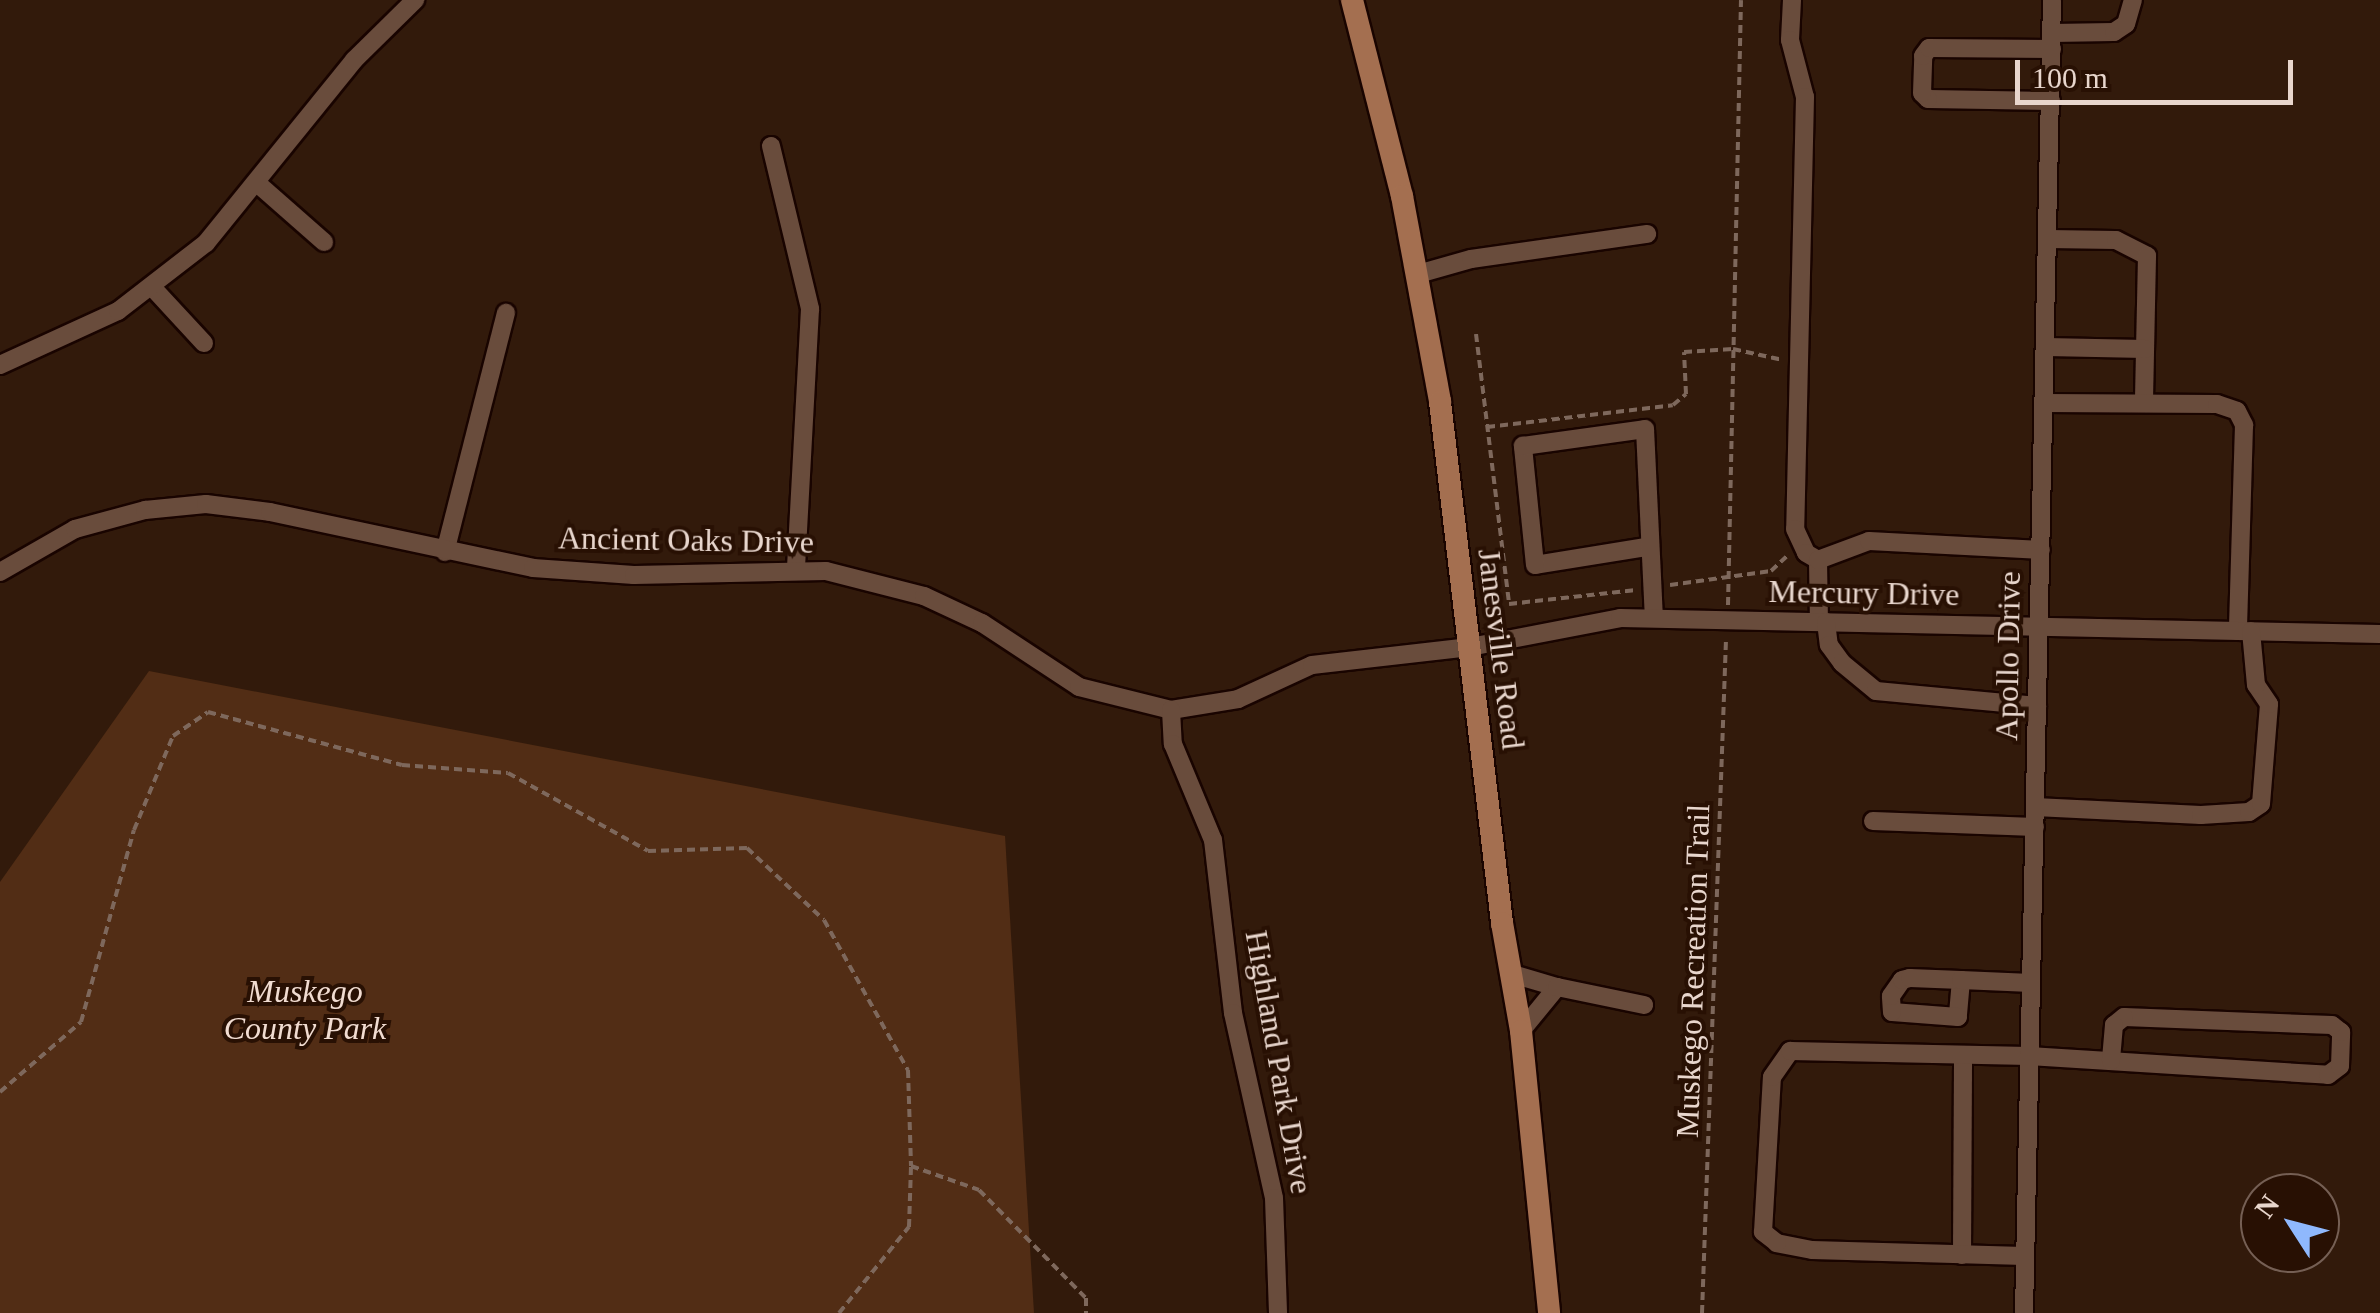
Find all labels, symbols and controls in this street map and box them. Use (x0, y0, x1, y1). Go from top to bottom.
scale bar (2020, 40, 2298, 102)
text: 100 m (2032, 61, 2108, 94)
street label: Ancient Oaks Drive (558, 519, 814, 561)
street label: Janesville Road (1470, 547, 1532, 751)
street label: Apollo Drive (1987, 571, 2029, 741)
street label: Mercury Drive (1768, 572, 1960, 614)
street label: Muskego Recreation Trail (1668, 803, 1718, 1139)
street label: Highland Park Drive (1237, 927, 1321, 1197)
park label: Muskego County Park (224, 973, 386, 1048)
north arrow (2240, 1173, 2340, 1273)
text: N (2248, 1189, 2285, 1224)

